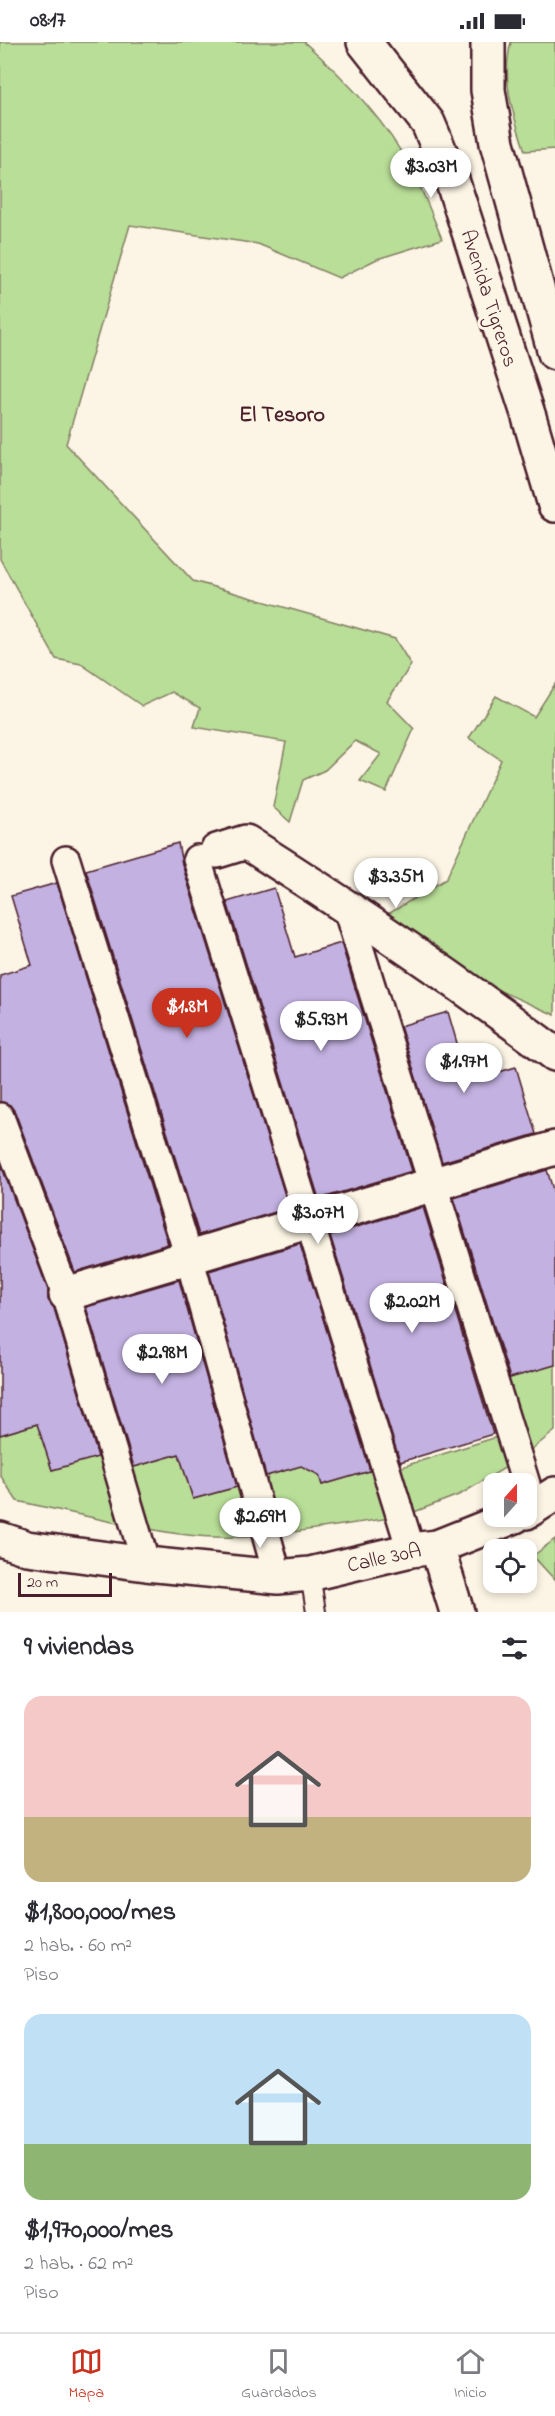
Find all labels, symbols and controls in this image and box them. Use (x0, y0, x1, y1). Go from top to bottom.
text: 08:17 (30, 5, 66, 37)
pin: $3.03M (382, 148, 480, 199)
text: $3.03M (404, 153, 458, 182)
street label: Avenida Tigreros (450, 226, 524, 372)
district label: El Tesoro (239, 400, 325, 432)
pin: $3.35M (347, 858, 445, 909)
text: $3.35M (368, 863, 424, 892)
pin: $1.8M (145, 988, 229, 1039)
text: $1.8M (166, 993, 208, 1022)
pin: $5.93M (272, 1001, 370, 1052)
text: $5.93M (294, 1006, 348, 1035)
pin: $1.97M (415, 1043, 513, 1094)
text: $1.97M (440, 1048, 488, 1077)
pin: $3.07M (269, 1194, 367, 1245)
text: $3.07M (291, 1199, 345, 1228)
pin: $2.02M (363, 1283, 461, 1334)
text: $2.02M (384, 1288, 440, 1317)
pin: $2.98M (113, 1334, 211, 1385)
text: $2.98M (136, 1339, 188, 1368)
north arrow (483, 1473, 537, 1527)
map controls (483, 1473, 537, 1593)
pin: $2.69M (211, 1498, 309, 1549)
text: $2.69M (233, 1503, 287, 1532)
street label: Calle 30A (344, 1536, 424, 1581)
button: locate (483, 1539, 537, 1593)
scale bar (18, 1570, 112, 1598)
text: 20 m (27, 1571, 58, 1595)
text: 9 viviendas (24, 1629, 134, 1667)
icon: filters (498, 1632, 531, 1665)
icon: home (224, 1735, 332, 1843)
text: $1,800,000/mes (24, 1894, 176, 1932)
text: 2 hab. · 60 m² (24, 1932, 132, 1961)
text: Piso (24, 1961, 59, 1990)
icon: home (224, 2053, 332, 2161)
text: $1,970,000/mes (24, 2212, 174, 2250)
text: 2 hab. · 62 m² (24, 2250, 133, 2279)
text: Piso (24, 2279, 59, 2308)
tab: Mapa (68, 2345, 104, 2405)
tab: Guardados (241, 2345, 317, 2405)
tab: Inicio (454, 2345, 487, 2405)

